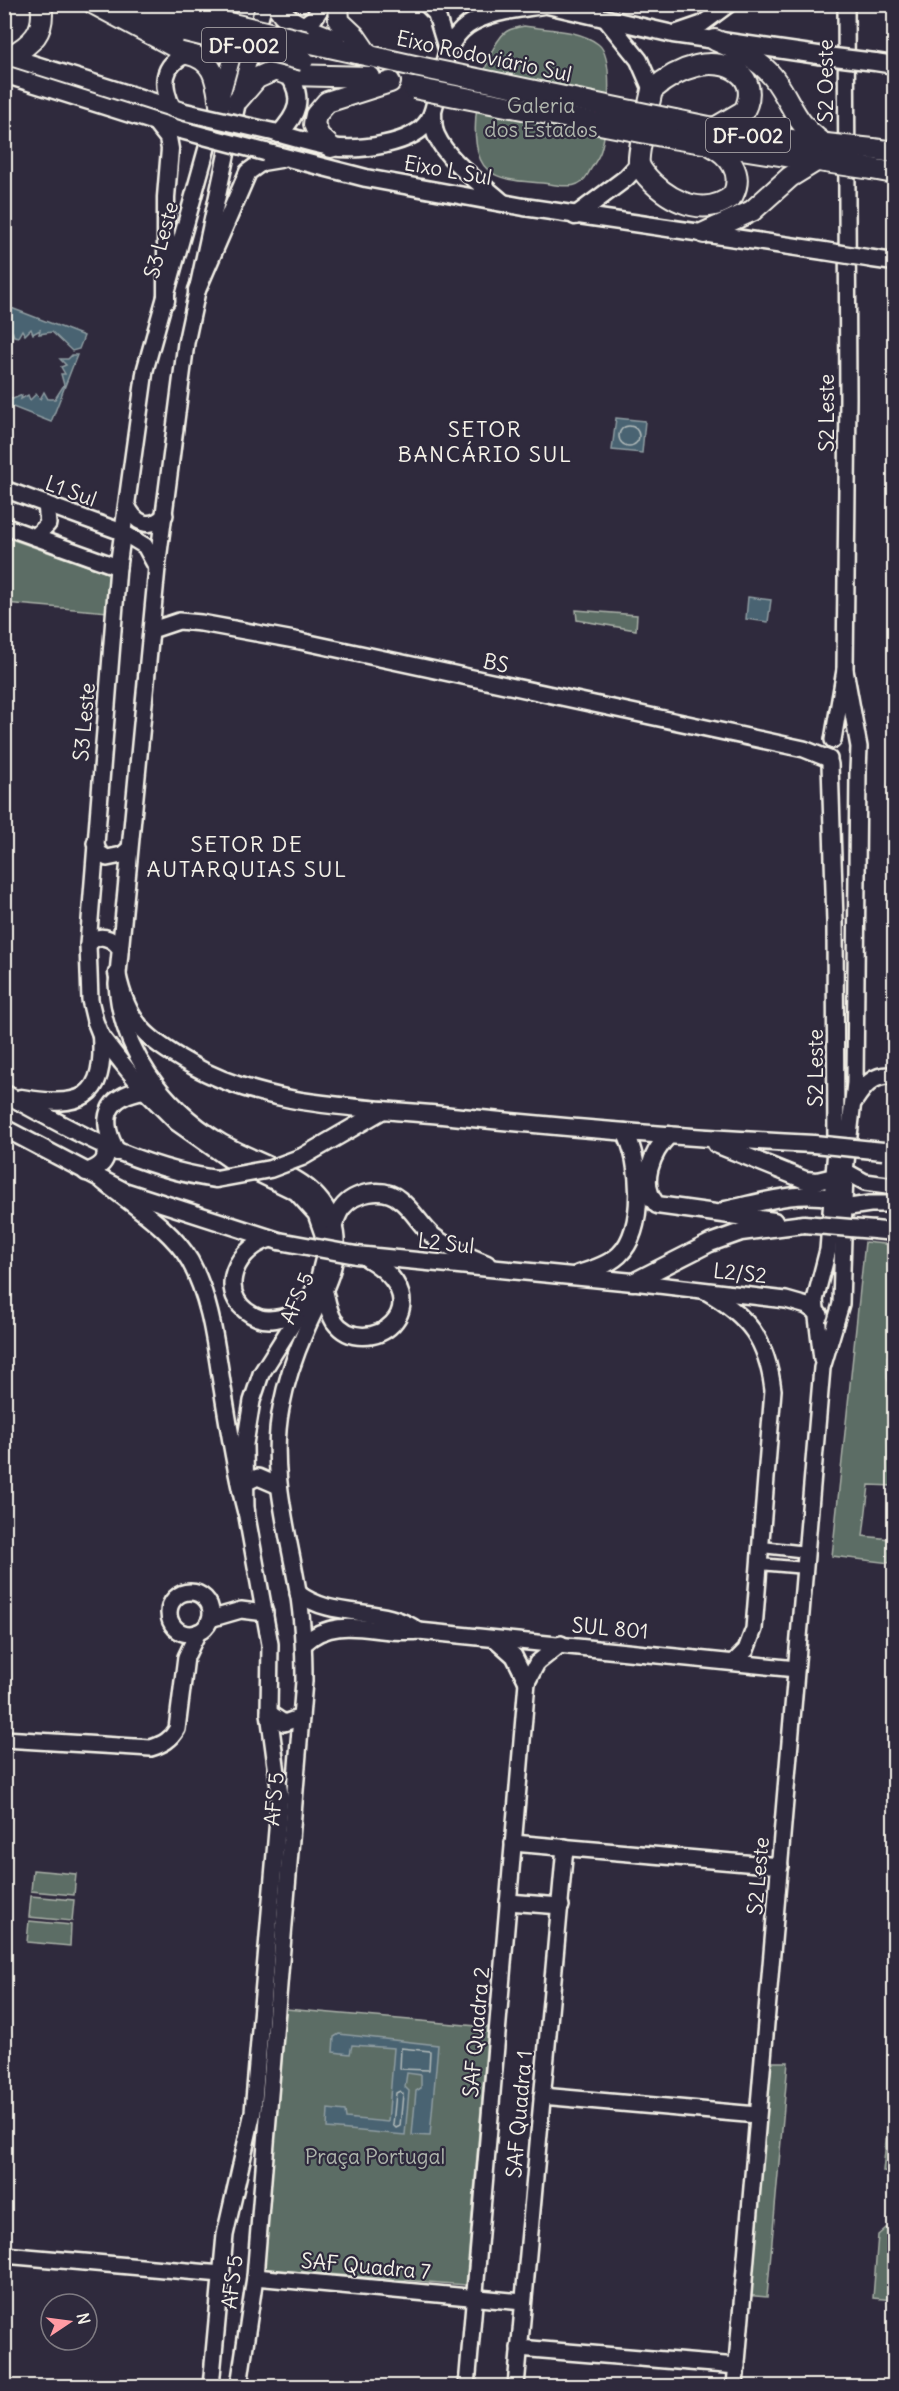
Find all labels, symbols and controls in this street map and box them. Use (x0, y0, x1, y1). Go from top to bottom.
street label: Eixo Rodoviário Sul (394, 24, 574, 88)
road number: DF-002 (202, 28, 286, 62)
street label: S2 Oeste (812, 39, 839, 123)
park label: Galeria dos Estados (484, 92, 598, 143)
road number: DF-002 (706, 118, 790, 152)
street label: Eixo L Sul (402, 149, 494, 191)
street label: S3 Leste (138, 199, 184, 281)
street label: S2 Leste (813, 374, 840, 452)
district label: SETOR BANCÁRIO SUL (397, 415, 573, 468)
street label: L1 Sul (42, 469, 100, 513)
street label: BS (481, 647, 511, 679)
street label: S3 Leste (67, 682, 101, 762)
district label: SETOR DE AUTARQUIAS SUL (147, 830, 347, 883)
street label: S2 Leste (802, 1029, 829, 1107)
street label: L2 Sul (416, 1227, 476, 1259)
street label: L2/S2 (712, 1257, 768, 1289)
street label: AFS 5 (274, 1268, 320, 1328)
street label: SUL 801 (571, 1611, 649, 1645)
street label: AFS 5 (258, 1771, 290, 1827)
street label: S2 Leste (741, 1836, 775, 1916)
street label: SAF Quadra 2 (457, 1965, 495, 2099)
street label: SAF Quadra 1 (500, 2049, 538, 2179)
park label: Praça Portugal (305, 2143, 445, 2170)
street label: SAF Quadra 7 (300, 2247, 432, 2285)
street label: AFS 5 (215, 2253, 249, 2311)
north arrow (39, 2292, 99, 2352)
text: N (73, 2311, 95, 2326)

